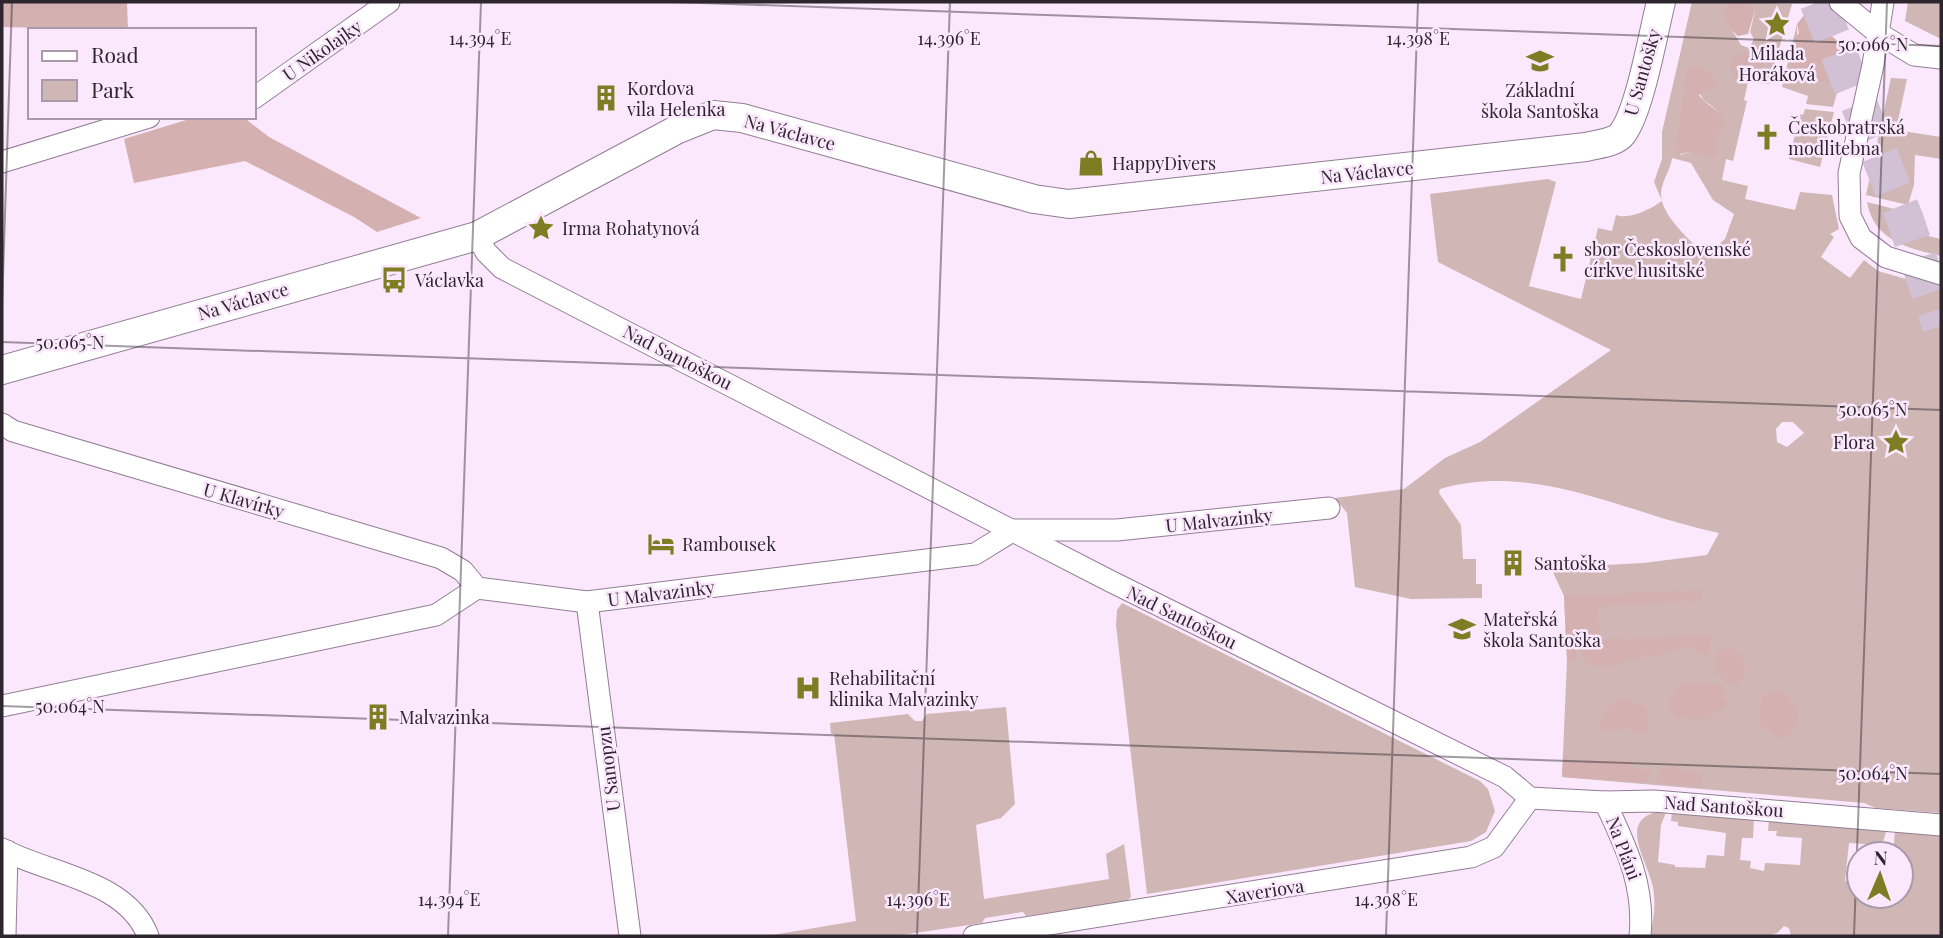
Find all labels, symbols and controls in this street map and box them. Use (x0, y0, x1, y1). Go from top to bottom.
place icon: Milada Horáková (1762, 9, 1792, 39)
street label: U Nikolajky (278, 14, 366, 86)
text: 14.394°E (449, 26, 511, 50)
text: 14.396°E (917, 26, 981, 50)
text: 14.398°E (1386, 26, 1450, 50)
street label: U Santošky (1618, 26, 1666, 118)
legend (28, 28, 256, 119)
text: 50.066°N (1838, 32, 1909, 56)
text: Road (91, 40, 139, 68)
place label: Milada Horáková (1739, 41, 1815, 86)
school or university icon: Základní škola Santoška (1525, 46, 1555, 76)
text: Park (91, 75, 135, 103)
place label: Kordova vila Helenka (626, 76, 725, 121)
place label: Základní škola Santoška (1481, 78, 1599, 123)
building icon: Kordova vila Helenka (591, 83, 621, 113)
street label: Na Václavce (742, 108, 838, 156)
place label: Českobratrská modlitebna (1788, 115, 1905, 160)
church icon: Českobratrská modlitebna (1752, 122, 1782, 152)
shop icon: HappyDivers (1076, 148, 1106, 178)
place label: HappyDivers (1112, 151, 1216, 175)
street label: Na Václavce (1319, 155, 1415, 189)
place icon: Irma Rohatynová (526, 213, 556, 243)
place label: Irma Rohatynová (562, 216, 700, 240)
place label: sbor Československé církve husitské (1584, 237, 1751, 282)
church icon: sbor Československé církve husitské (1548, 244, 1578, 274)
bus stop icon: Václavka (379, 265, 409, 295)
place label: Václavka (414, 268, 484, 292)
street label: Na Václavce (195, 277, 291, 325)
street label: Nad Santoškou (619, 319, 737, 395)
text: 50.065°N (36, 330, 105, 354)
text: 50.065°N (1839, 397, 1908, 421)
place icon: Flora (1881, 427, 1911, 457)
place label: Flora (1833, 430, 1875, 454)
street label: U Klavírky (201, 477, 287, 523)
street label: U Malvazinky (1164, 502, 1274, 538)
hotel icon: Rambousek (646, 529, 676, 559)
place label: Rambousek (682, 532, 776, 556)
building icon: Santoška (1498, 548, 1528, 578)
place label: Santoška (1534, 551, 1606, 575)
street label: U Malvazinky (606, 575, 716, 611)
street label: Nad Santoškou (1123, 580, 1242, 654)
place label: Mateřská škola Santoška (1483, 607, 1601, 652)
school or university icon: Mateřská škola Santoška (1447, 614, 1477, 644)
place label: Rehabilitační klinika Malvazinky (829, 666, 979, 711)
hospital icon: Rehabilitační klinika Malvazinky (793, 673, 823, 703)
text: 50.064°N (35, 694, 105, 718)
building icon: Malvazinka (363, 702, 393, 732)
place label: Malvazinka (399, 705, 490, 729)
street label: U Sanopzu (591, 725, 625, 813)
text: 50.064°N (1838, 761, 1908, 785)
street label: Nad Santoškou (1663, 790, 1785, 822)
street label: Na Pláni (1601, 813, 1647, 883)
north arrow (1845, 840, 1915, 910)
text: N (1873, 844, 1888, 870)
street label: Xaveriova (1224, 873, 1306, 909)
text: 14.394°E (418, 887, 480, 911)
text: 14.396°E (886, 887, 950, 911)
text: 14.398°E (1354, 887, 1418, 911)

